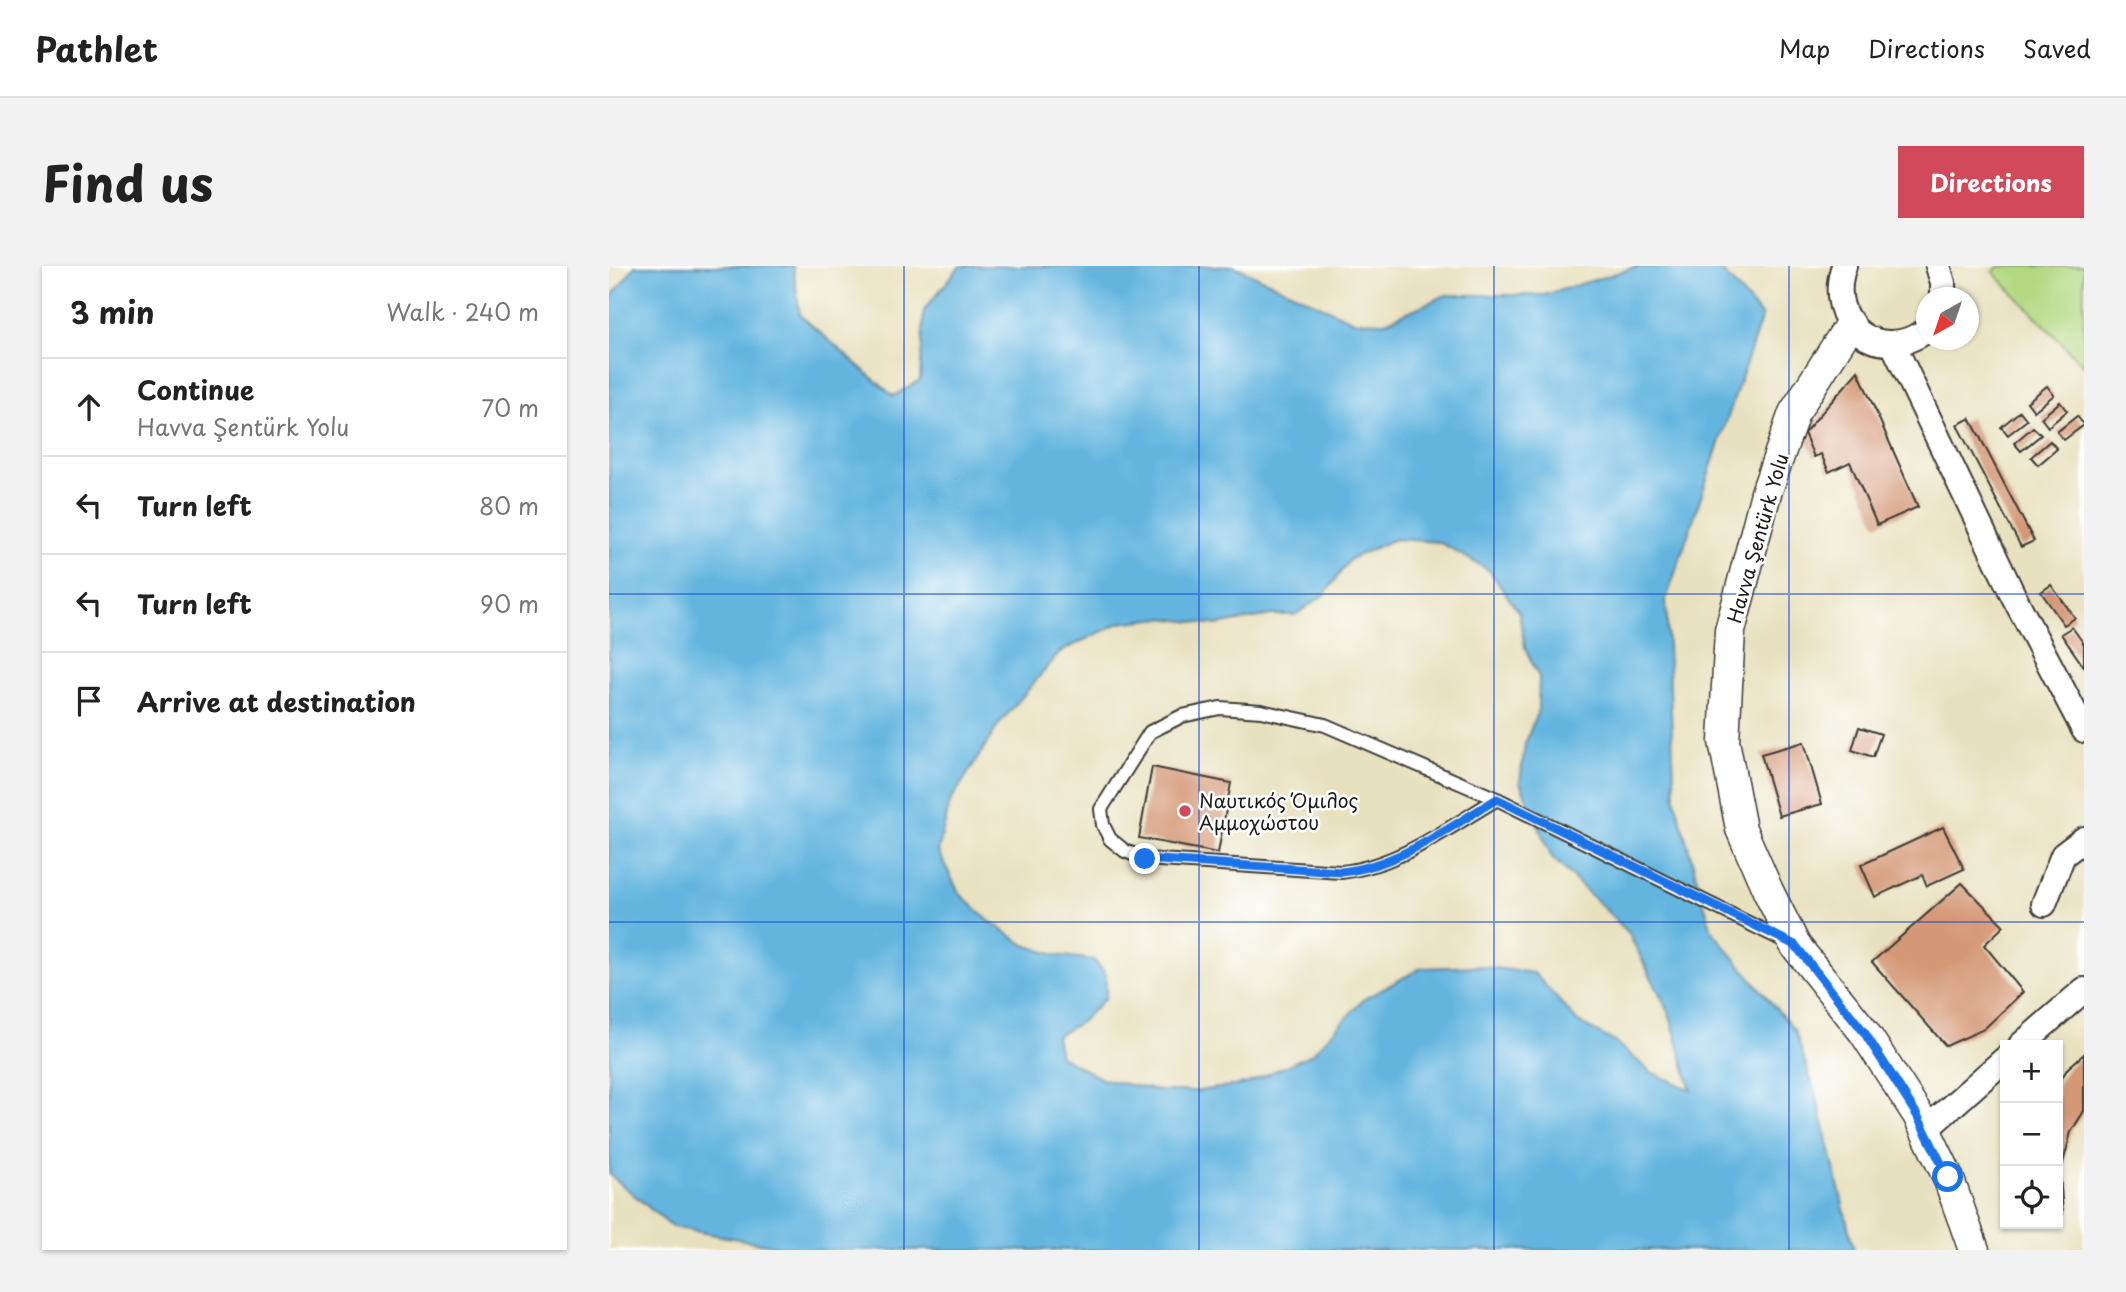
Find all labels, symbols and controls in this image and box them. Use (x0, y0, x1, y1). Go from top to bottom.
text: Pathlet (35, 23, 158, 73)
text: Map (1779, 30, 1830, 66)
text: Directions (1868, 30, 1985, 66)
text: Saved (2023, 30, 2091, 66)
text: Find us (42, 145, 213, 219)
button: Directions (1898, 146, 2084, 218)
north arrow (1916, 287, 1979, 350)
text: 3 min (70, 289, 155, 334)
text: Walk · 240 m (387, 294, 539, 329)
text: Continue (137, 370, 254, 409)
icon: ahead (70, 388, 108, 426)
text: 70 m (481, 390, 539, 425)
text: Havva Şentürk Yolu (137, 409, 349, 444)
street label: Havva Şentürk Yolu (1719, 450, 1795, 626)
icon: left (70, 486, 108, 524)
text: Turn left (137, 486, 252, 525)
text: 80 m (479, 488, 539, 523)
icon: left (70, 584, 108, 622)
text: Turn left (137, 584, 252, 623)
text: 90 m (480, 586, 539, 621)
icon: arrive (70, 682, 108, 720)
text: Arrive at destination (137, 682, 416, 721)
place label: Ναυτικός Όμιλος Αμμοχώστου (1199, 786, 1358, 836)
marker: Ναυτικός Όμιλος Αμμοχώστου (1177, 803, 1193, 819)
route end (1129, 843, 1160, 874)
map controls (2000, 1040, 2063, 1229)
button: + (2000, 1040, 2063, 1103)
button: − (2000, 1103, 2063, 1166)
route start (1932, 1161, 1963, 1192)
button: locate (2000, 1166, 2063, 1229)

